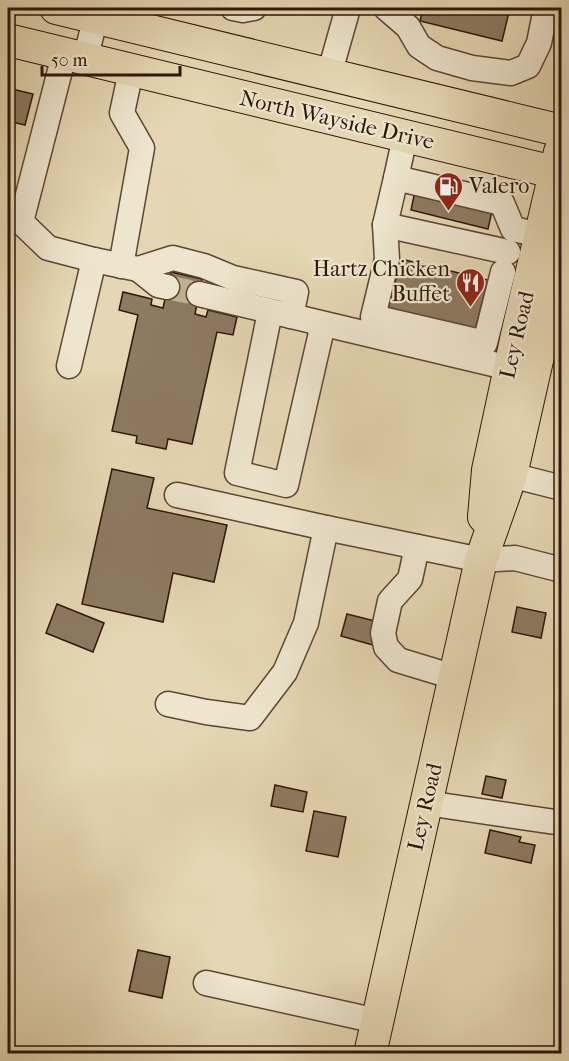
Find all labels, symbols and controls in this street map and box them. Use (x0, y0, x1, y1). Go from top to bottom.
scale bar (42, 39, 180, 77)
text: 50 m (51, 50, 88, 71)
street label: North Wayside Drive (237, 85, 437, 155)
fuel station icon: Valero (432, 170, 464, 212)
place label: Valero (468, 173, 529, 199)
place label: Hartz Chicken Buffet (313, 256, 450, 307)
restaurant icon: Hartz Chicken Buffet (455, 266, 487, 308)
street label: Ley Road (494, 288, 540, 381)
street label: Ley Road (402, 760, 448, 853)

